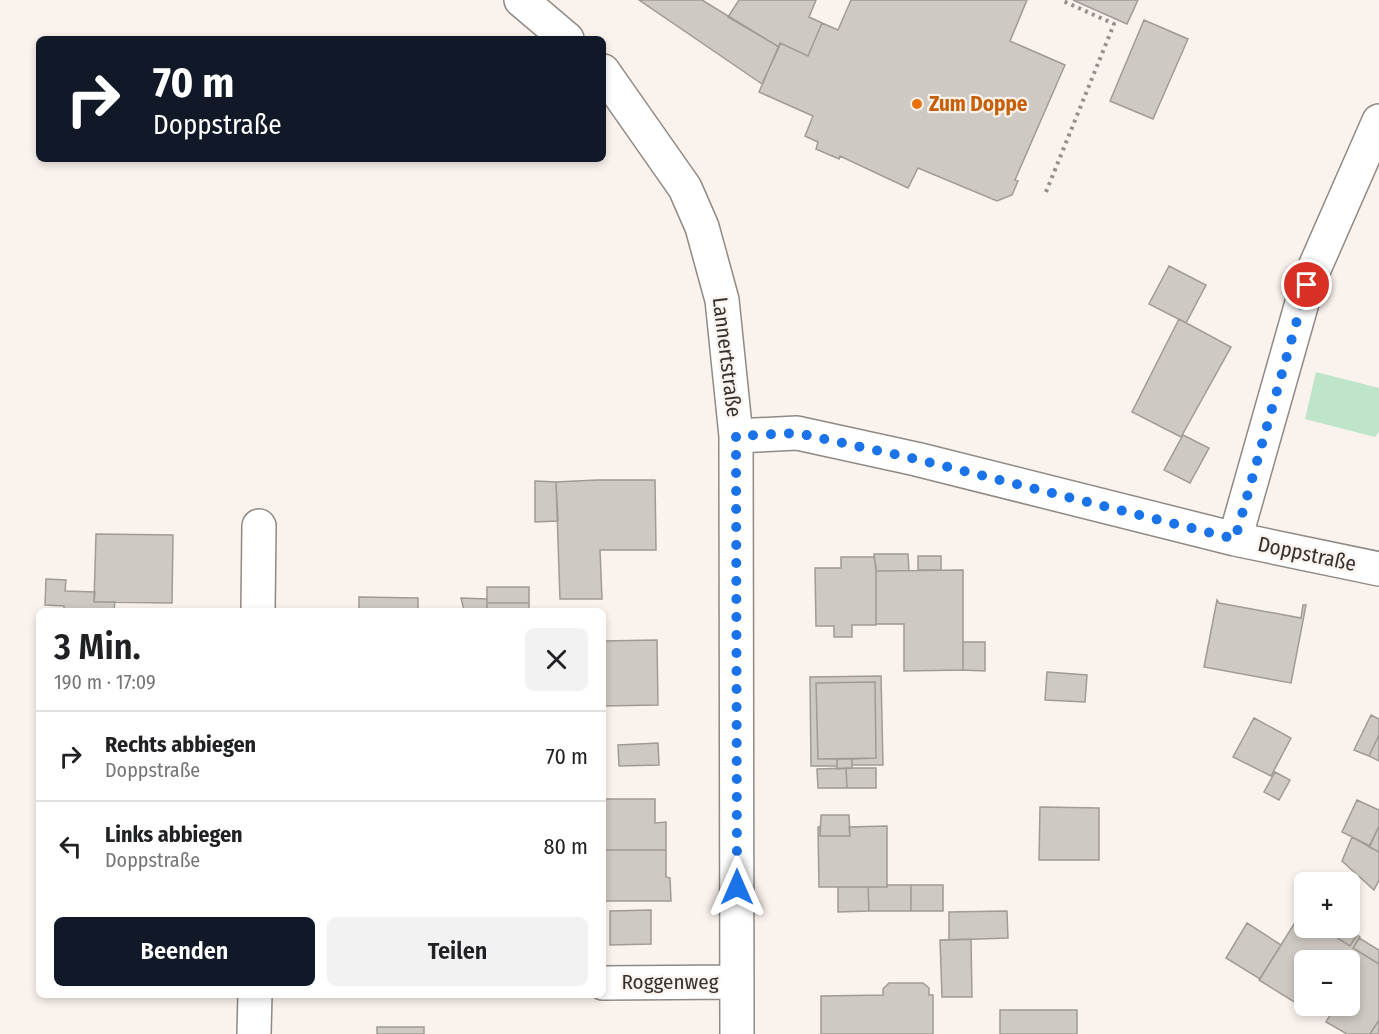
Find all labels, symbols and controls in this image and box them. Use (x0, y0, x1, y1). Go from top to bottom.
text: 70 m (153, 58, 234, 108)
icon: right (54, 60, 132, 138)
place label: Zum Doppe (929, 91, 1028, 117)
marker: Zum Doppe (910, 97, 924, 111)
text: Doppstraße (153, 109, 282, 141)
pin (1281, 259, 1332, 310)
icon: arrive (1290, 268, 1323, 301)
street label: Lannertstraße (707, 296, 747, 418)
street label: Doppstraße (1255, 531, 1359, 577)
text: 3 Min. (54, 625, 141, 669)
button: close (525, 628, 588, 691)
text: 190 m · 17:09 (54, 670, 156, 694)
text: Rechts abbiegen (105, 731, 256, 758)
icon: right (54, 740, 87, 773)
text: 70 m (546, 743, 588, 770)
text: Doppstraße (105, 758, 200, 782)
text: Links abbiegen (105, 821, 243, 848)
icon: left (54, 830, 87, 863)
text: 80 m (543, 833, 588, 860)
text: Doppstraße (105, 848, 200, 872)
position arrow (705, 855, 769, 919)
map controls (1294, 872, 1360, 1016)
button: + (1294, 872, 1360, 938)
button: Beenden (54, 917, 315, 986)
button: Teilen (327, 917, 588, 986)
button: − (1294, 950, 1360, 1016)
street label: Roggenweg (621, 969, 719, 995)

